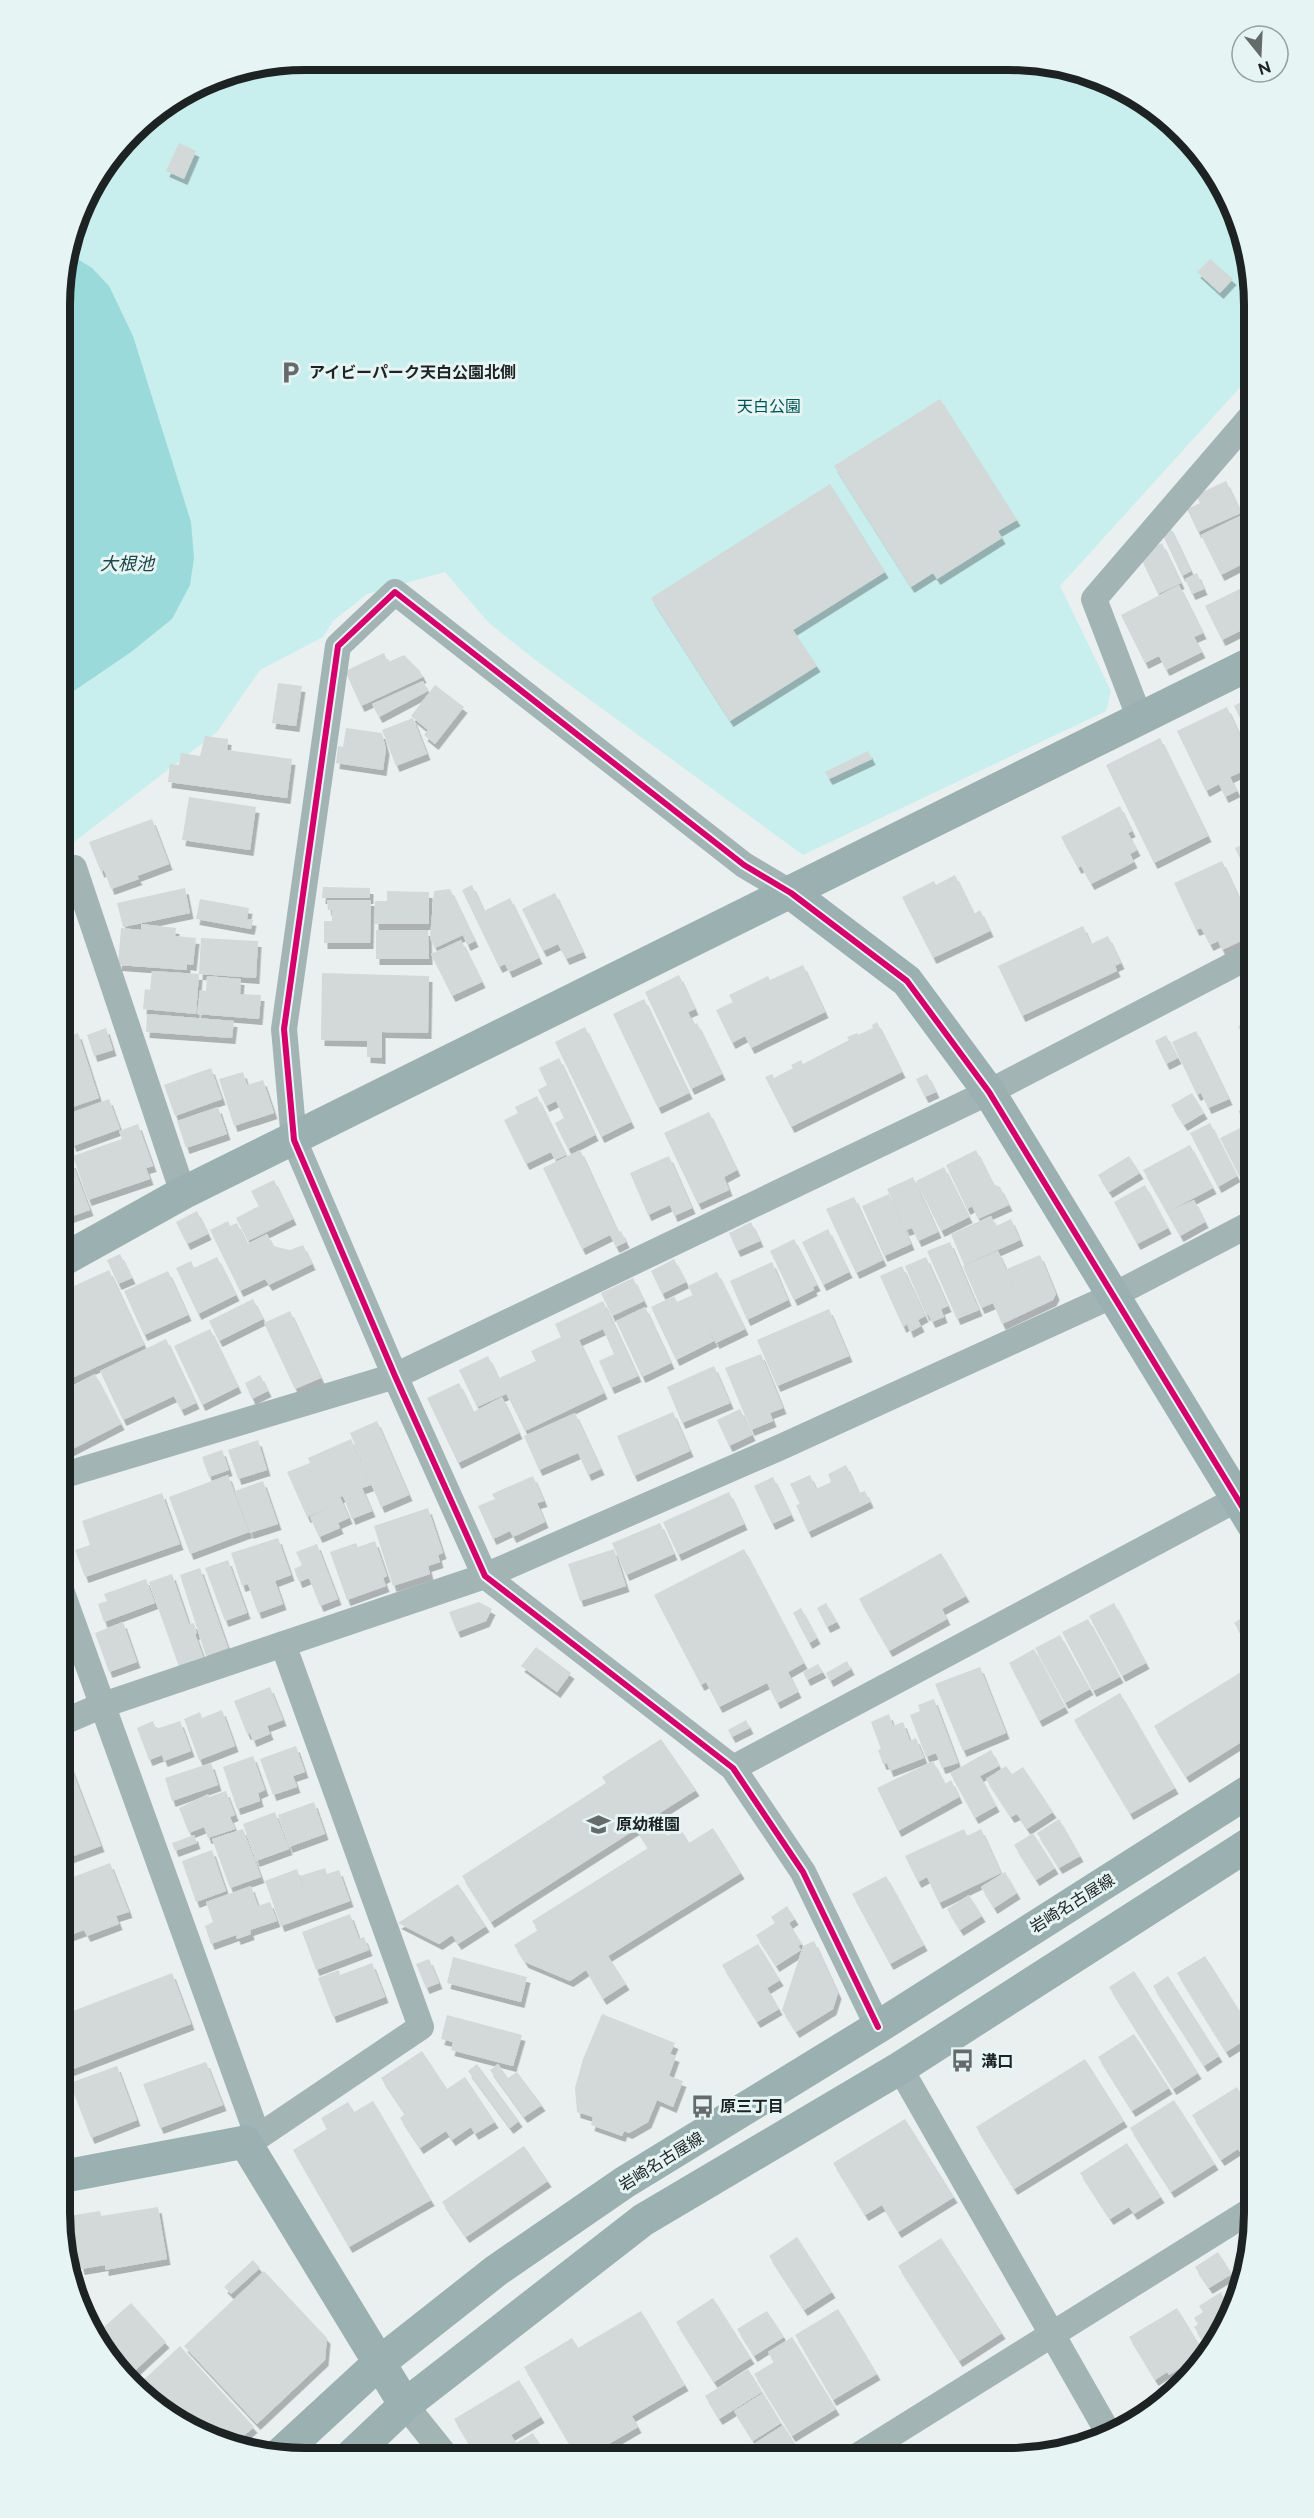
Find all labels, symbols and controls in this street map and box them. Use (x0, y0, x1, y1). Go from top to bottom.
north arrow (1230, 24, 1290, 84)
text: N (1256, 57, 1273, 79)
parking icon: アイビーパーク天白公園北側 (278, 359, 304, 385)
place label: アイビーパーク天白公園北側 (309, 363, 516, 382)
park label: 天白公園 (737, 397, 801, 416)
water label: 大根池 (100, 553, 156, 574)
school or university icon: 原幼稚園 (585, 1811, 611, 1837)
place label: 原幼稚園 (616, 1815, 680, 1834)
street label: 岩崎名古屋線 (1027, 1870, 1118, 1937)
bus stop icon: 溝口 (950, 2048, 976, 2074)
place label: 溝口 (981, 2052, 1013, 2071)
bus stop icon: 原三丁目 (689, 2093, 715, 2119)
place label: 原三丁目 (720, 2097, 784, 2116)
street label: 岩崎名古屋線 (616, 2128, 707, 2195)

